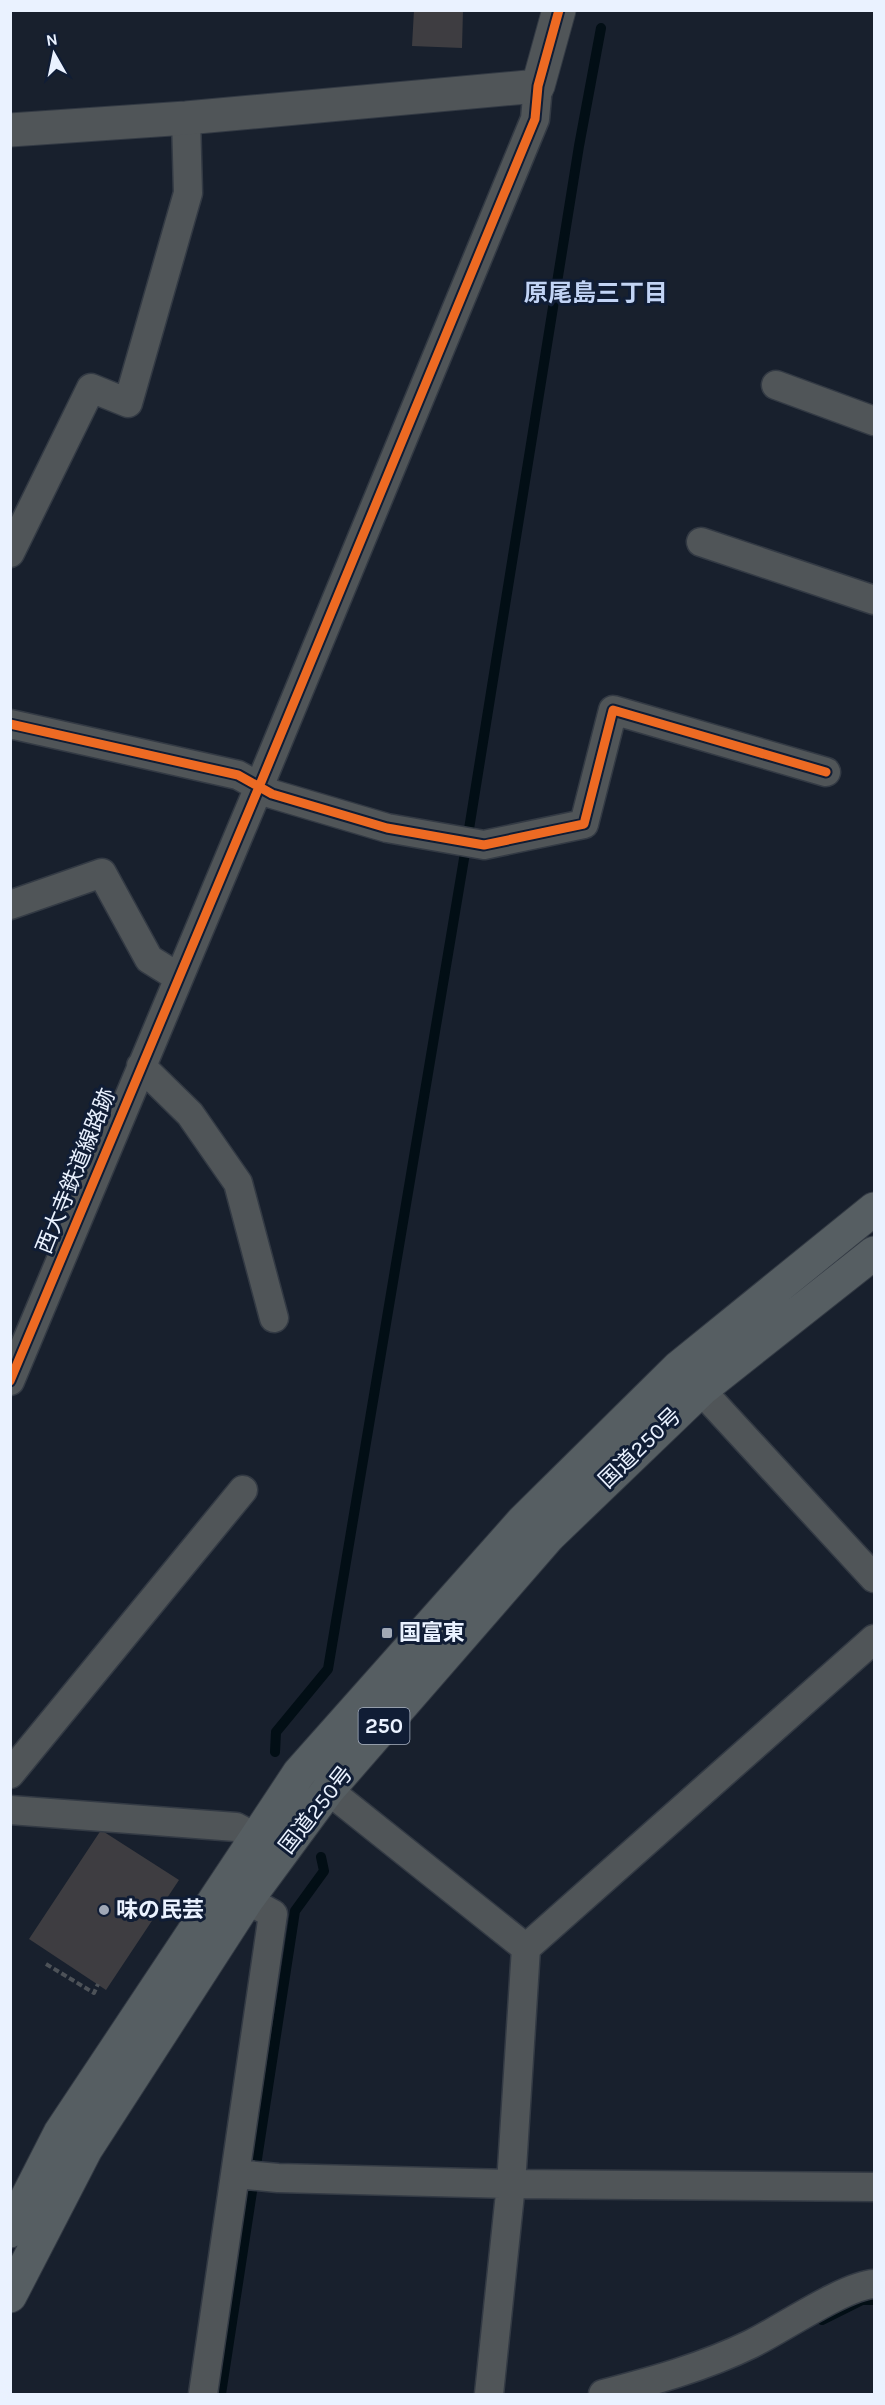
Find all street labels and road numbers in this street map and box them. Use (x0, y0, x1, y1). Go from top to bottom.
street label: 西大寺鉄道線路跡 (31, 1085, 121, 1257)
street label: 国道250号 (593, 1402, 687, 1494)
road number: 250 (358, 1708, 410, 1744)
street label: 国道250号 (274, 1761, 358, 1859)

